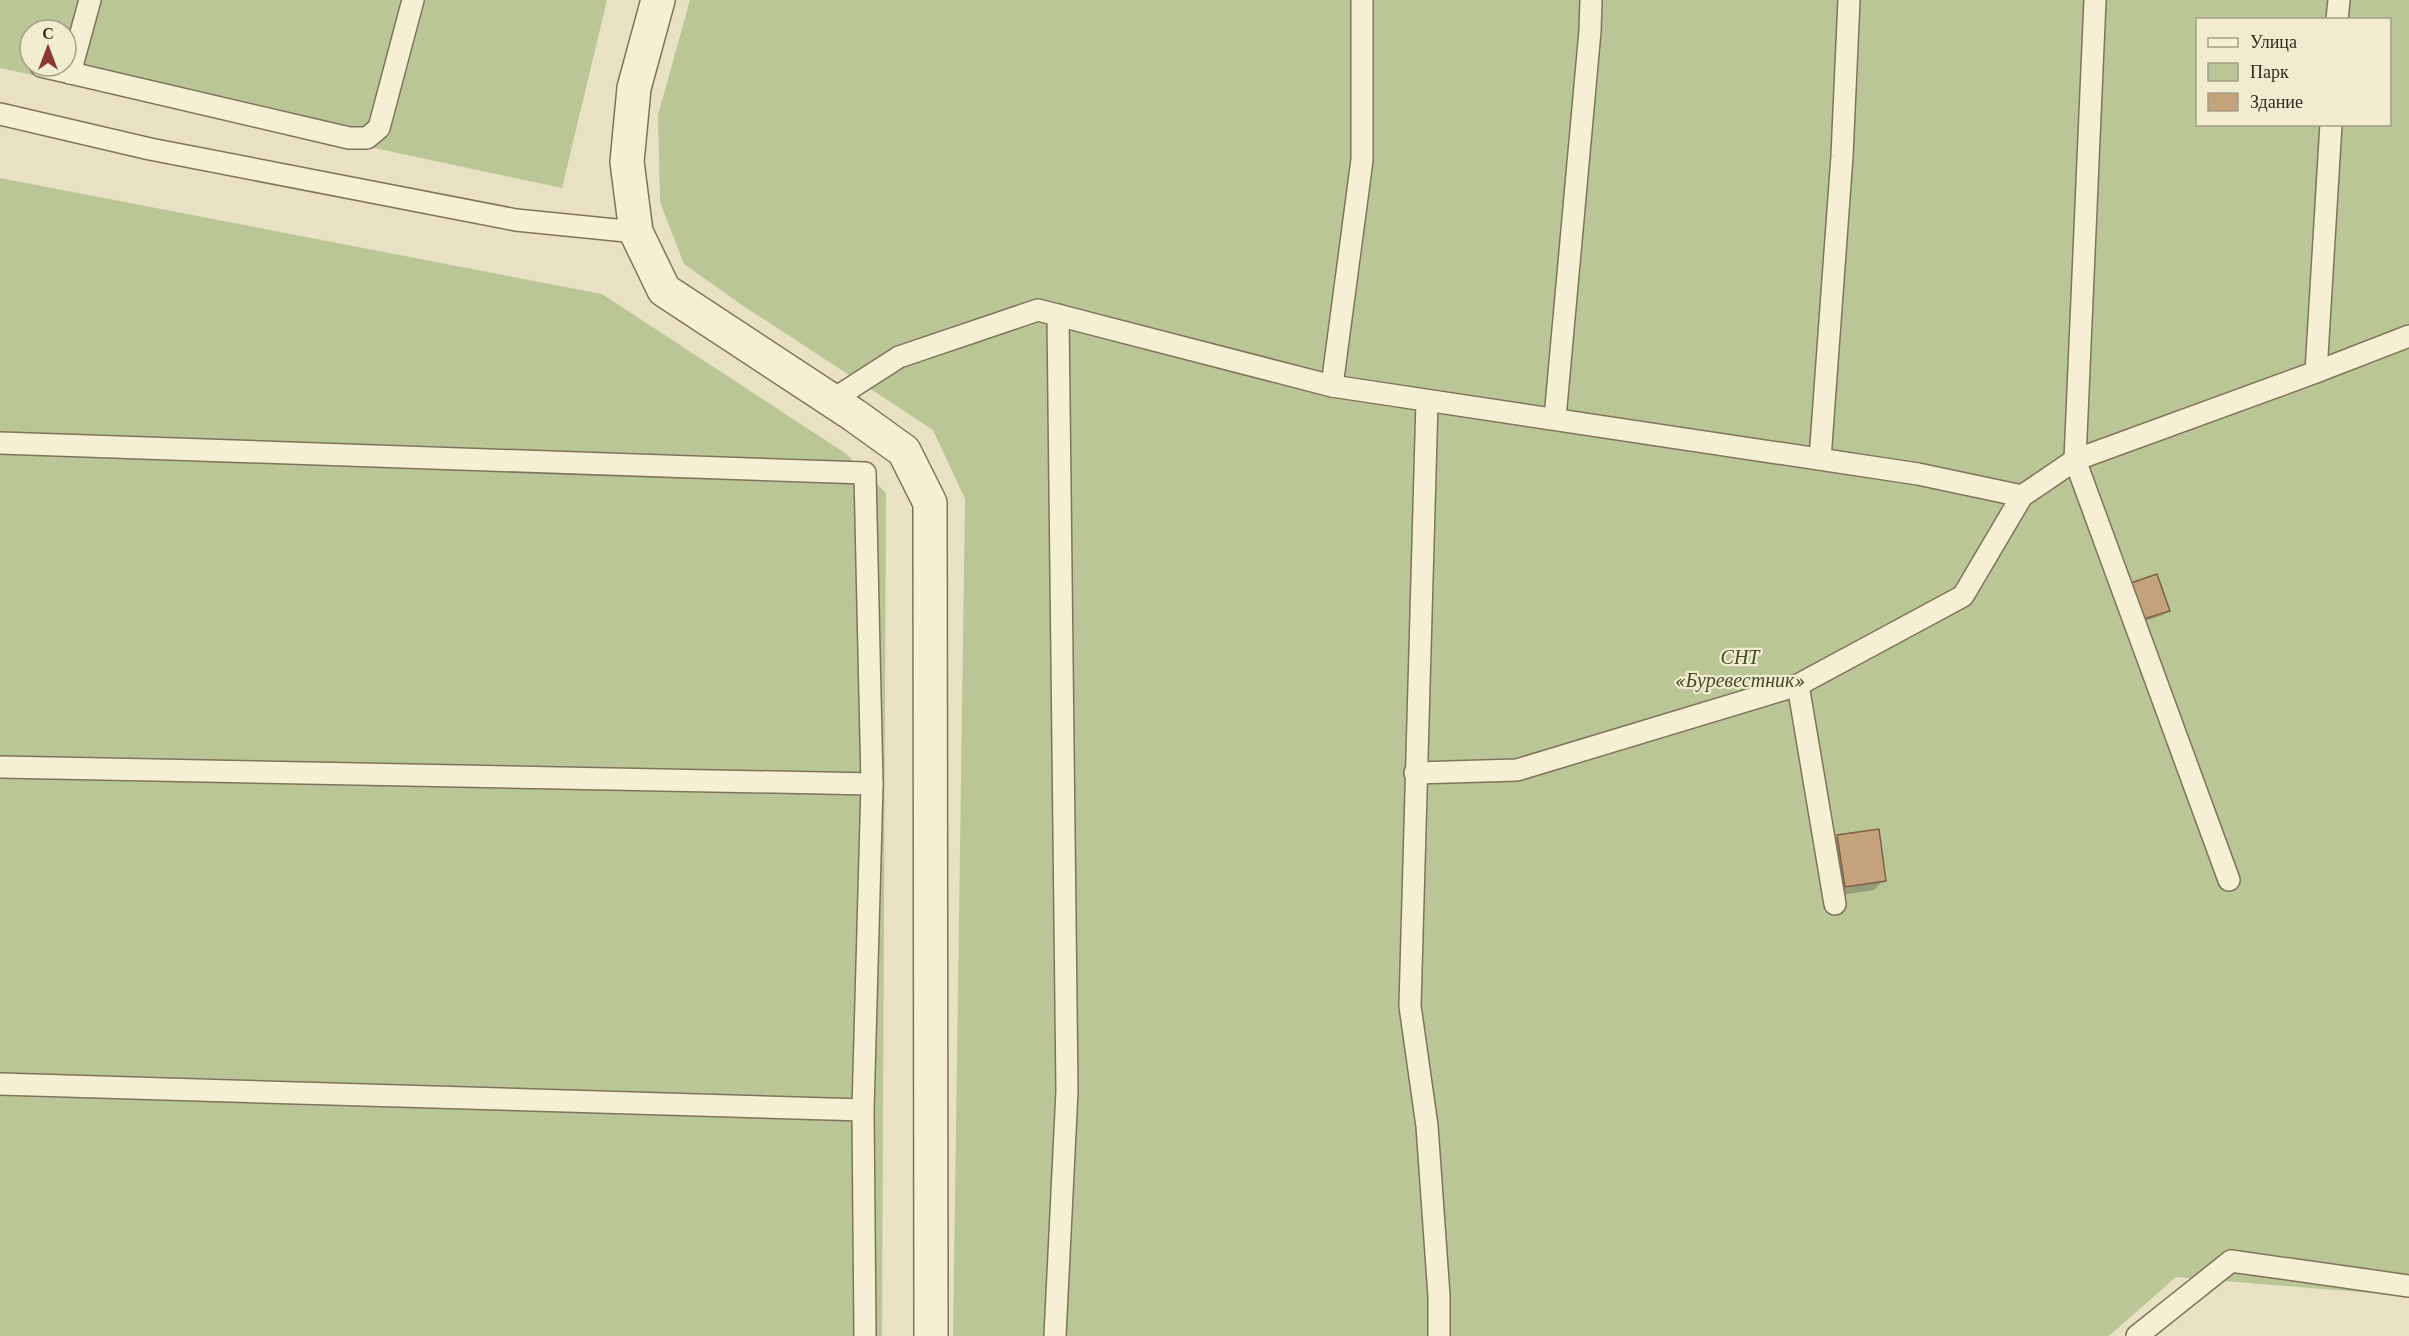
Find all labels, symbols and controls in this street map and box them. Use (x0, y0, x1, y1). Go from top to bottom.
north arrow (18, 18, 78, 78)
legend (2196, 18, 2391, 126)
text: С (42, 25, 54, 42)
text: Улица (2250, 32, 2297, 52)
text: Парк (2250, 62, 2289, 82)
text: Здание (2250, 92, 2303, 112)
park label: СНТ «Буревестник» (1675, 646, 1805, 692)

